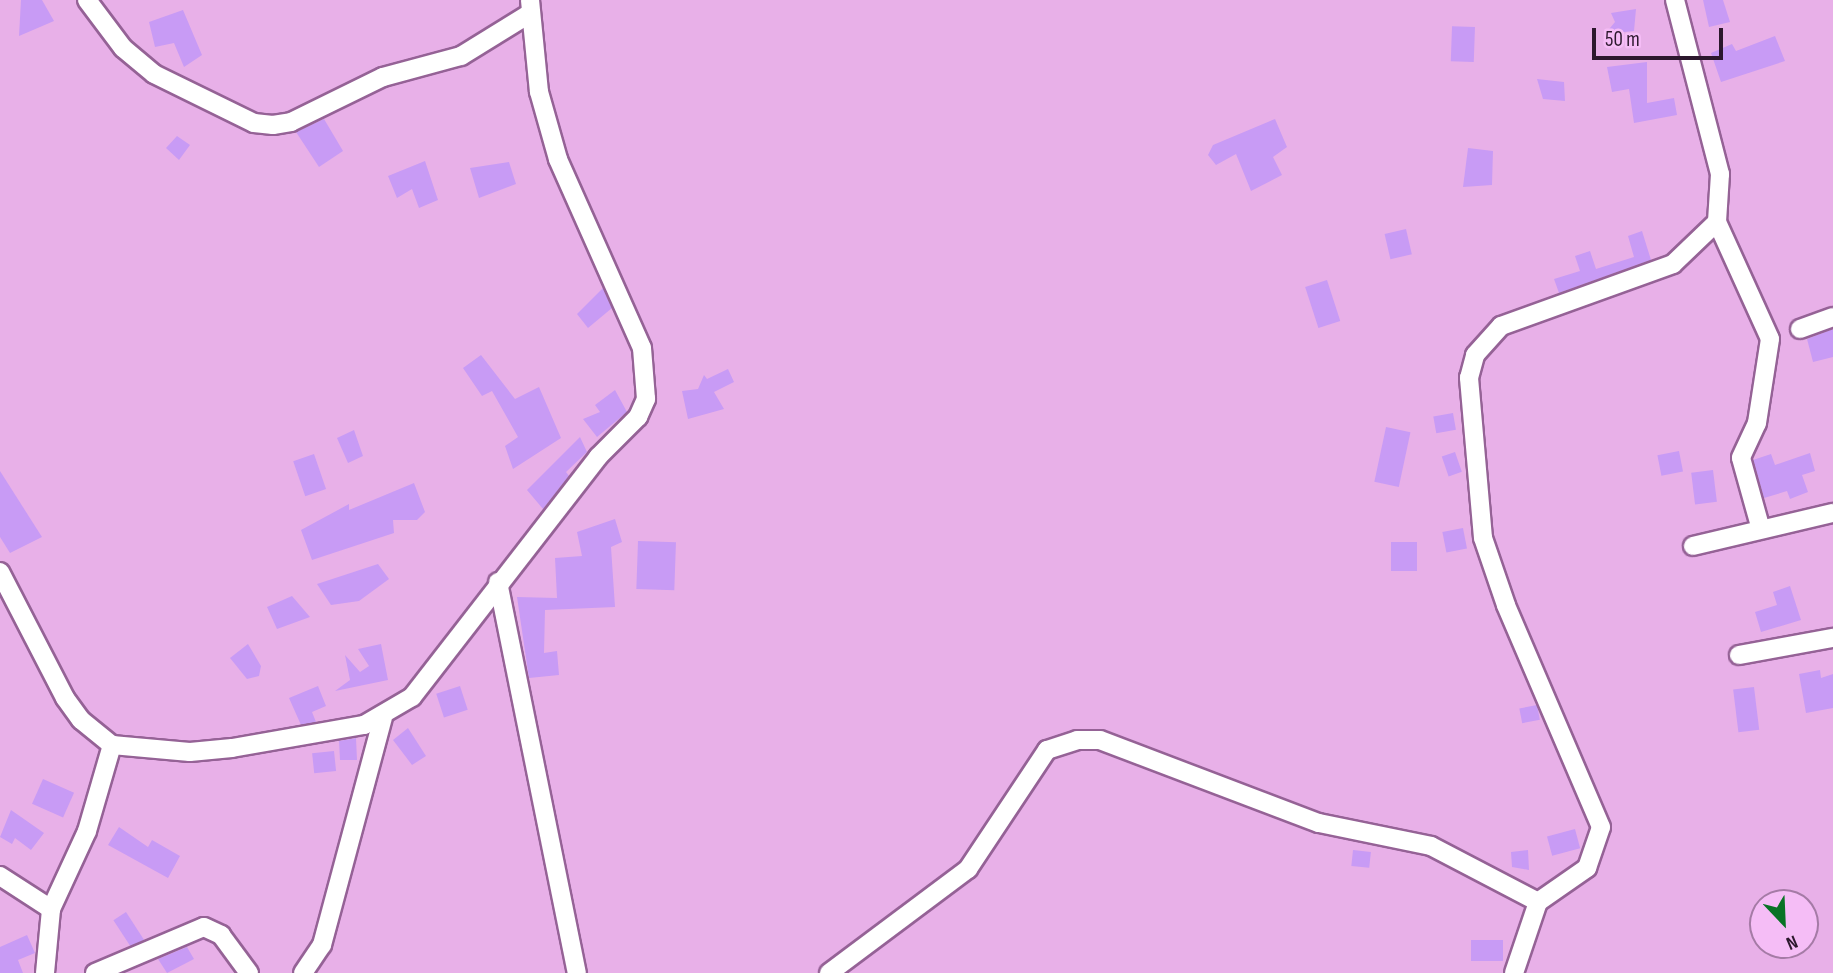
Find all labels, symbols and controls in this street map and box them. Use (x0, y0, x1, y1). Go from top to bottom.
scale bar (1595, 14, 1726, 58)
text: 50 m (1605, 27, 1640, 52)
north arrow (1749, 889, 1819, 959)
text: N (1782, 929, 1801, 955)

